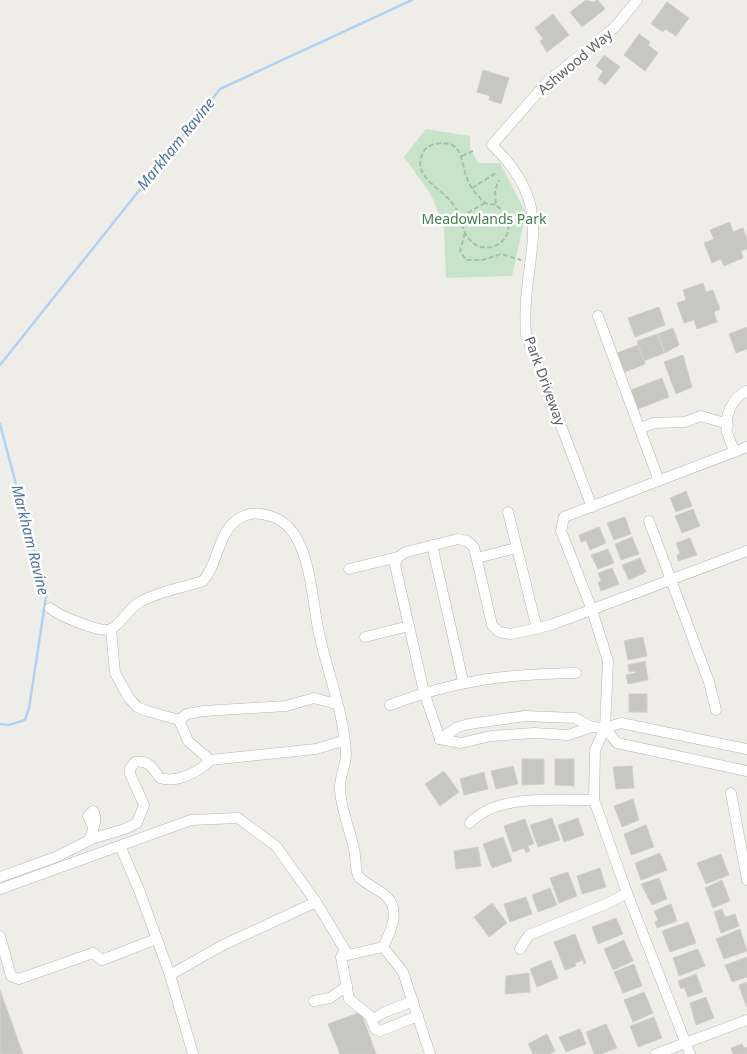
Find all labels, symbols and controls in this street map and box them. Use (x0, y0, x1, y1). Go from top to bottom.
street label: Ashwood Way (533, 24, 617, 99)
water label: Markham Ravine (132, 93, 219, 194)
park label: Meadowlands Park (422, 209, 547, 228)
street label: Park Driveway (521, 334, 571, 429)
water label: Markham Ravine (8, 483, 54, 597)

